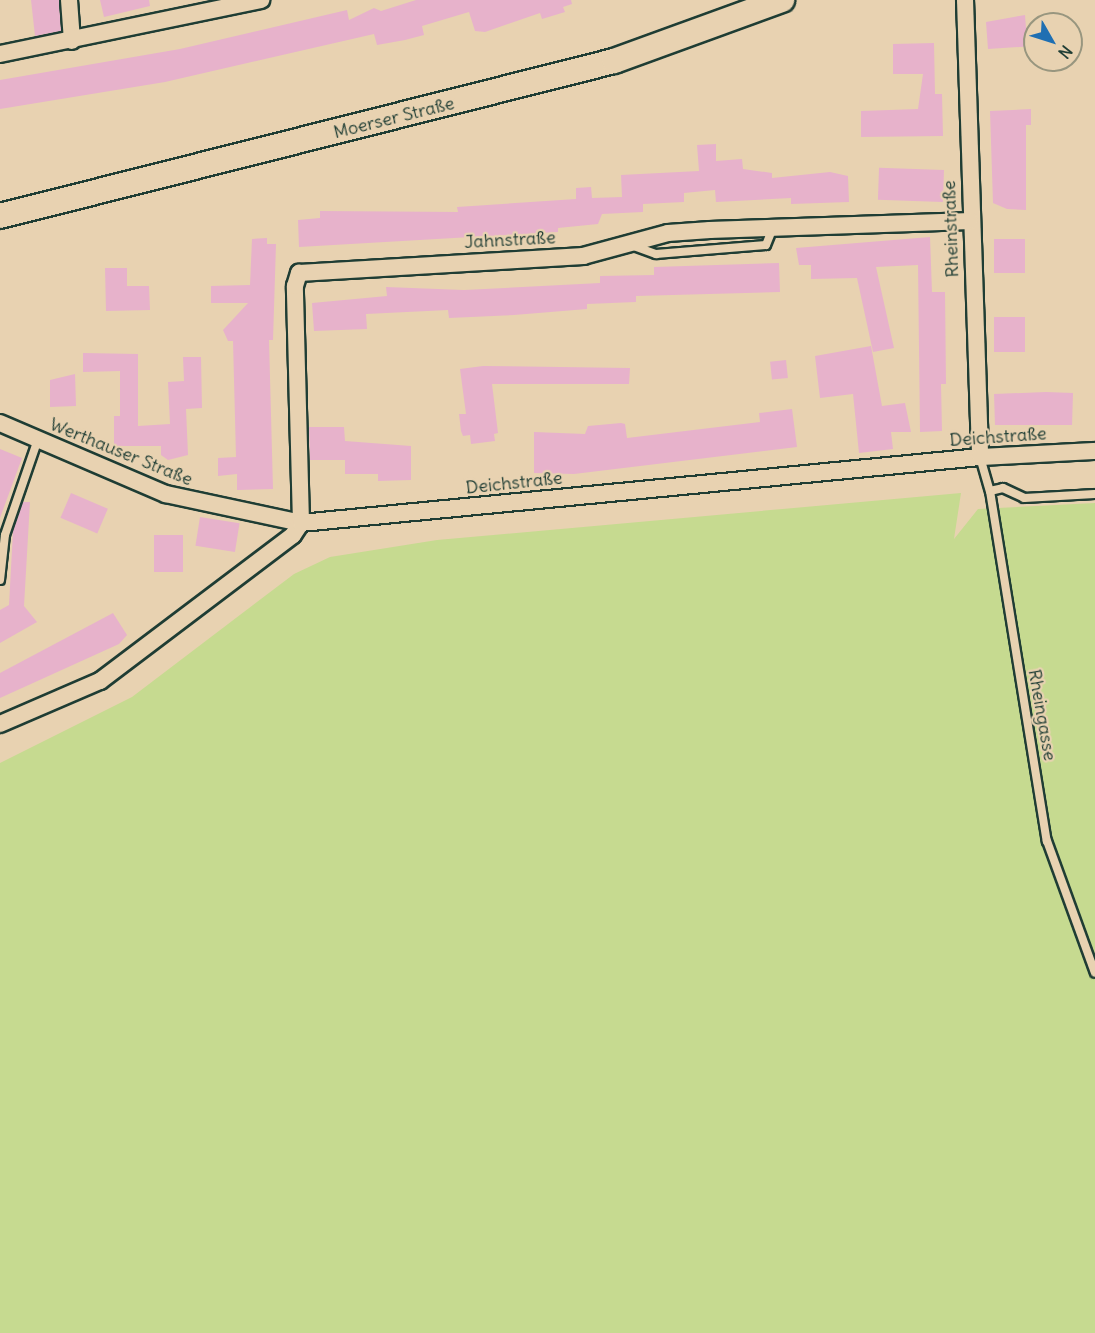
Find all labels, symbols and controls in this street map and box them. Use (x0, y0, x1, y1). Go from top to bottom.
north arrow (1023, 12, 1083, 72)
text: N (1054, 41, 1077, 63)
street label: Moerser Straße (331, 93, 457, 143)
street label: Rheinstraße (939, 180, 963, 278)
street label: Jahnstraße (464, 227, 556, 253)
street label: Werthauser Straße (46, 413, 196, 491)
street label: Deichstraße (949, 423, 1047, 451)
street label: Deichstraße (465, 467, 563, 499)
street label: Rheingasse (1023, 668, 1061, 762)

